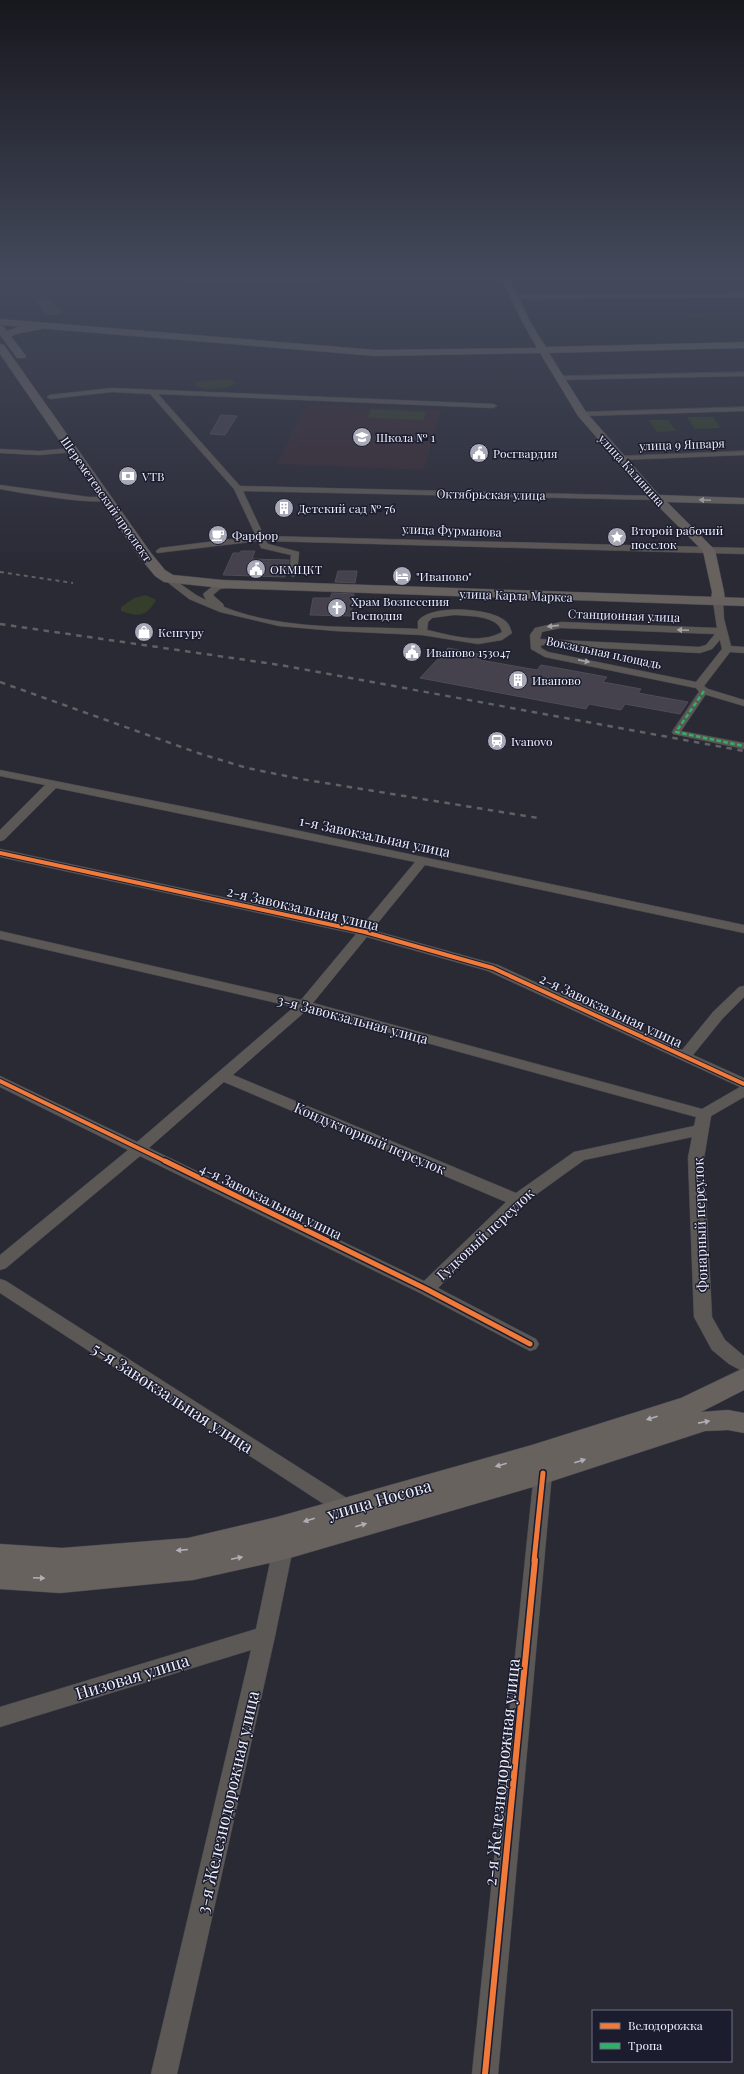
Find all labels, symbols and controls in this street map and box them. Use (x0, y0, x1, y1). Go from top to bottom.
school or university icon: Школа № 1 (351, 426, 373, 448)
place label: Школа № 1 (376, 429, 436, 445)
street label: улица Калинина (595, 430, 669, 510)
street label: Шереметевский проспект (58, 433, 157, 565)
street label: улица 9 Января (638, 434, 725, 454)
public building icon: Росгвардия (468, 442, 490, 464)
place label: Росгвардия (493, 445, 558, 461)
bank icon: VTB (117, 465, 139, 487)
place label: VTB (141, 468, 165, 484)
street label: Октябрьская улица (436, 485, 546, 503)
one-way arrow (699, 496, 711, 503)
building icon: Детский сад № 76 (273, 497, 295, 519)
place label: Детский сад № 76 (298, 500, 396, 516)
street label: улица Фурманова (401, 520, 502, 540)
place label: Второй рабочий поселок (631, 522, 724, 552)
cafe icon: Фарфор (207, 524, 229, 546)
place icon: Второй рабочий поселок (606, 526, 628, 548)
place label: Фарфор (232, 527, 278, 543)
public building icon: ОКМЦКТ (245, 558, 267, 580)
place label: ОКМЦКТ (270, 561, 323, 577)
hotel icon: "Иваново" (391, 565, 413, 587)
place label: "Иваново" (416, 568, 472, 584)
street label: улица Карла Маркса (458, 585, 573, 605)
place label: Храм Вознесения Господня (351, 593, 450, 623)
church icon: Храм Вознесения Господня (326, 597, 348, 619)
street label: Станционная улица (568, 605, 680, 625)
shop icon: Кенгуру (133, 621, 155, 643)
one-way arrow (547, 623, 559, 629)
place label: Кенгуру (158, 624, 204, 640)
one-way arrow (677, 626, 689, 633)
street label: Вокзальная площадь (545, 632, 663, 672)
public building icon: Иваново 153047 (401, 641, 423, 663)
place label: Иваново 153047 (426, 644, 511, 660)
one-way arrow (577, 658, 590, 664)
building icon: Иваново (507, 669, 529, 691)
place label: Иваново (532, 672, 581, 688)
station icon: Ivanovo (486, 730, 508, 752)
place label: Ivanovo (511, 733, 553, 749)
street label: 1-я Завокзальная улица (298, 811, 452, 861)
street label: 2-я Завокзальная улица (225, 881, 381, 935)
street label: 2-я Завокзальная улица (536, 968, 686, 1052)
street label: 3-я Завокзальная улица (276, 990, 430, 1048)
street label: Кондукторный переулок (291, 1097, 449, 1179)
street label: Фонарный переулок (688, 1157, 712, 1293)
street label: 4-я Завокзальная улица (197, 1158, 345, 1244)
street label: Гудковый переулок (432, 1184, 538, 1284)
street label: 5-я Завокзальная улица (88, 1337, 258, 1458)
one-way arrow (645, 1415, 657, 1421)
one-way arrow (698, 1418, 710, 1424)
one-way arrow (575, 1457, 587, 1463)
one-way arrow (495, 1462, 507, 1468)
street label: улица Носова (323, 1473, 434, 1525)
one-way arrow (302, 1517, 314, 1523)
one-way arrow (355, 1522, 367, 1528)
one-way arrow (176, 1547, 188, 1554)
one-way arrow (231, 1555, 243, 1561)
one-way arrow (33, 1575, 45, 1582)
street label: Низовая улица (72, 1648, 192, 1704)
street label: 2-я Железнодорожная улица (478, 1657, 524, 1887)
street label: 3-я Железнодорожная улица (191, 1688, 263, 1916)
legend (592, 2010, 732, 2062)
text: Велодорожка (628, 2017, 703, 2033)
text: Тропа (628, 2037, 662, 2053)

